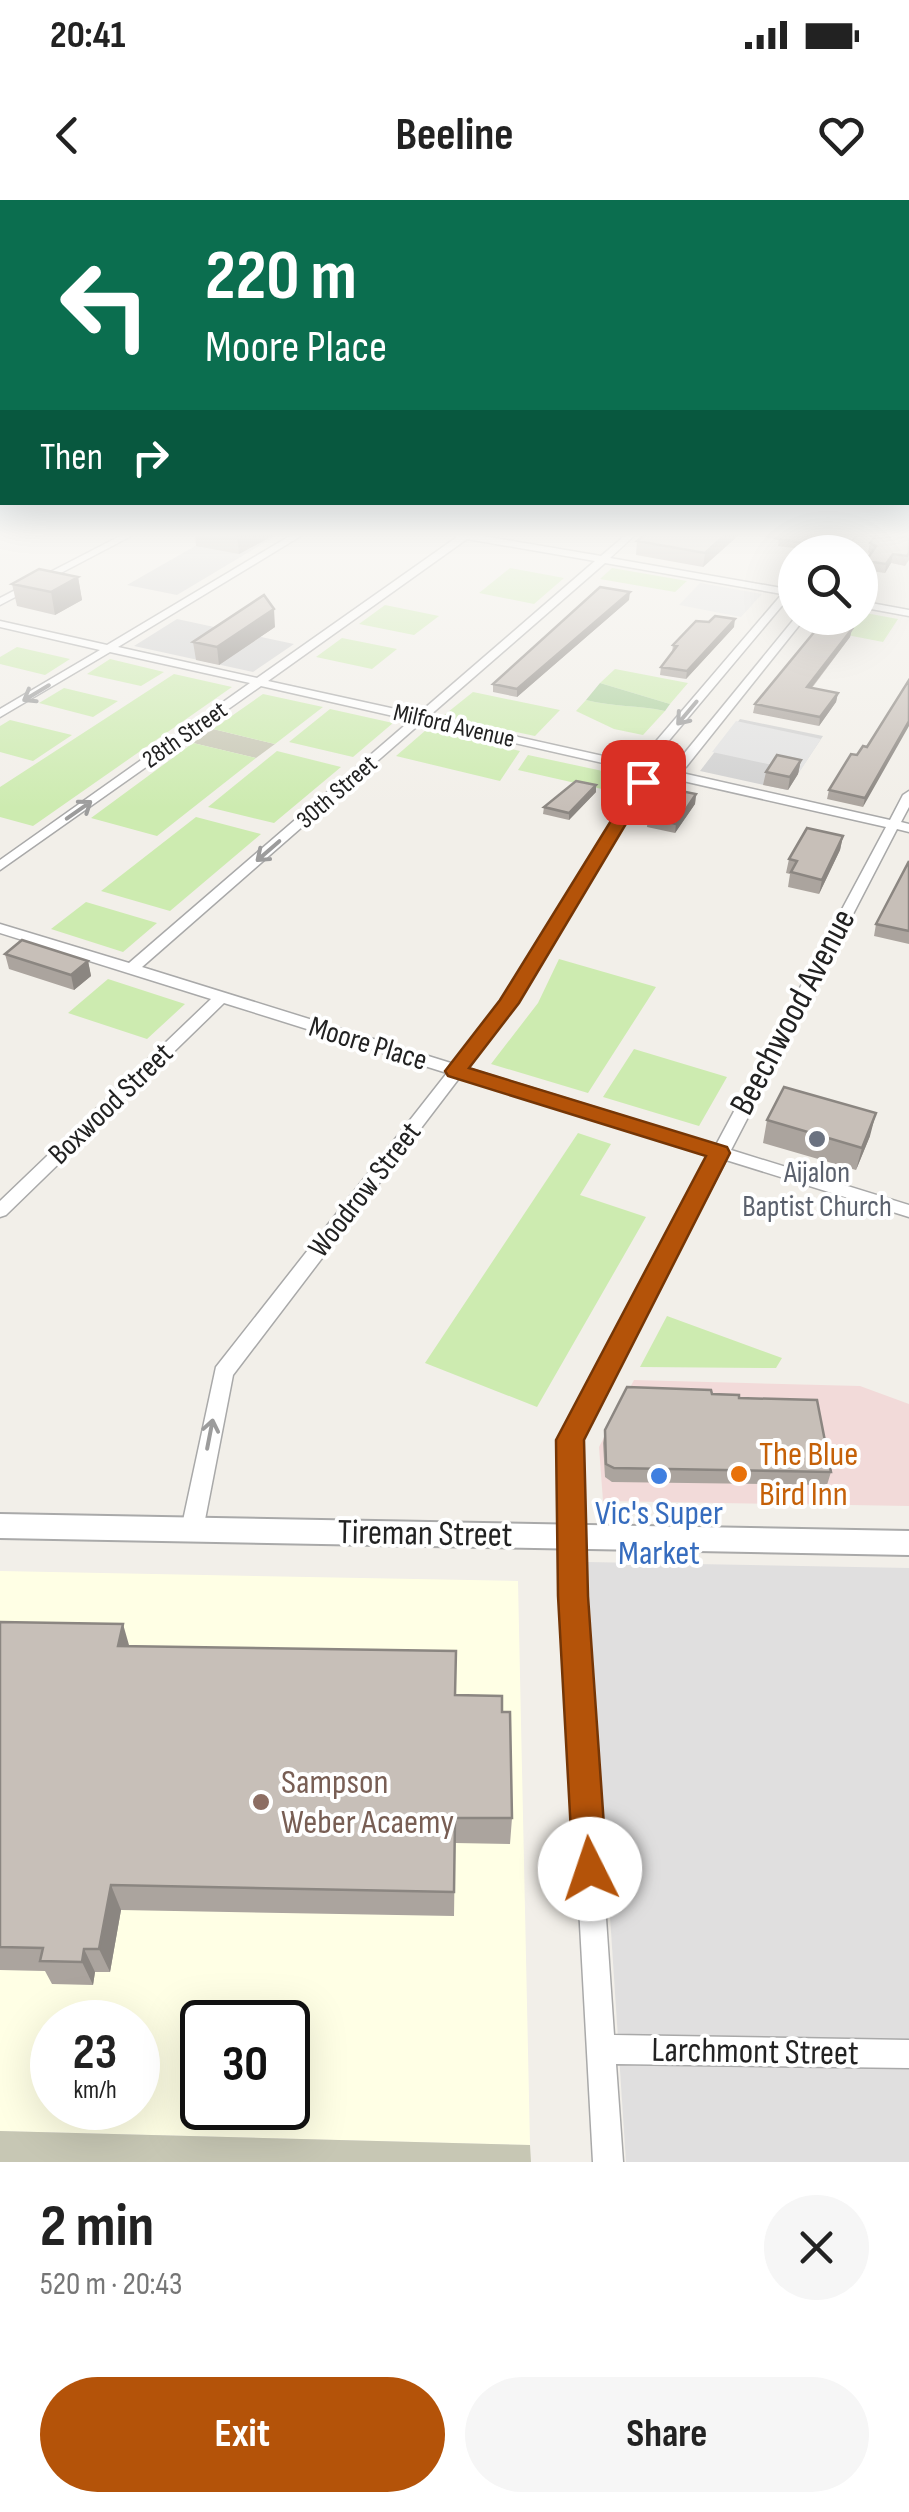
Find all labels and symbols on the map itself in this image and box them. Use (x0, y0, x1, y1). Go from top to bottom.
one-way arrow (22, 683, 51, 703)
street label: 28th Street (137, 695, 233, 775)
street label: Milford Avenue (390, 697, 518, 755)
one-way arrow (675, 700, 698, 725)
pin (601, 740, 686, 825)
street label: 30th Street (290, 749, 384, 835)
one-way arrow (65, 800, 93, 821)
one-way arrow (256, 839, 281, 862)
street label: Beechwood Avenue (721, 902, 865, 1122)
street label: Moore Place (305, 1009, 431, 1079)
street label: Boxwood Street (41, 1036, 181, 1172)
street label: Woodrow Street (301, 1115, 429, 1265)
marker: Aijalon Baptist Church (806, 1128, 828, 1150)
place label: Aijalon Baptist Church (742, 1155, 892, 1225)
one-way arrow (202, 1419, 221, 1451)
place label: The Blue Bird Inn (759, 1433, 858, 1516)
marker: The Blue Bird Inn (728, 1463, 750, 1485)
marker: Vic's Super Market (648, 1465, 670, 1487)
place label: Vic's Super Market (595, 1492, 723, 1575)
street label: Tireman Street (337, 1511, 513, 1557)
place label: Sampson Weber Acaemy (281, 1761, 454, 1844)
marker: Sampson Weber Acaemy (250, 1791, 272, 1813)
position arrow (538, 1817, 642, 1921)
speed limit sign: 30 (180, 2000, 310, 2130)
street label: Larchmont Street (651, 2029, 859, 2075)

